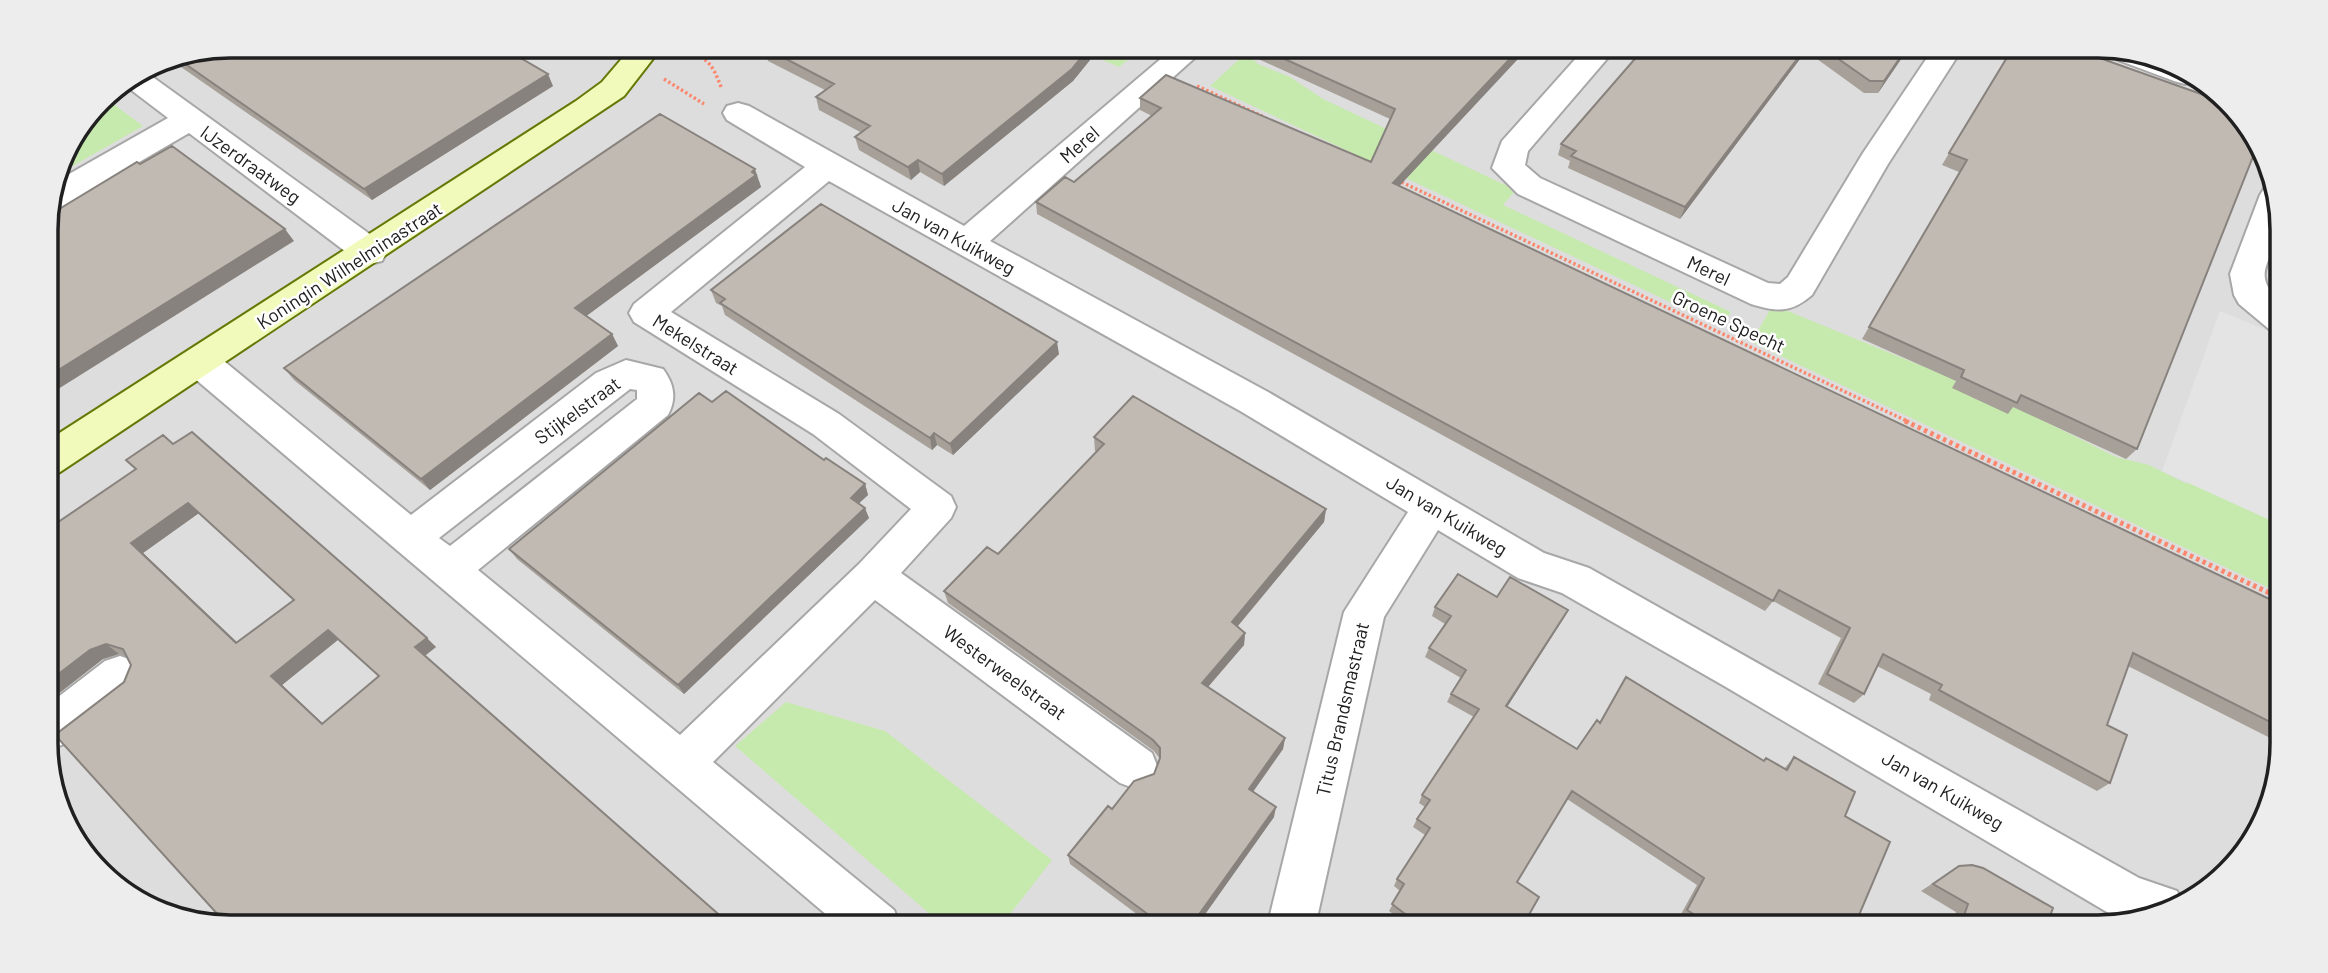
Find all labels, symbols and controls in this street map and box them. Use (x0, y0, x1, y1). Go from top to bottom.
street label: IJzerdraatweg (196, 120, 306, 208)
street label: Merel (1054, 121, 1104, 167)
street label: Jan van Kuikweg (888, 193, 1020, 279)
street label: Koningin Wilhelminastraat (252, 196, 446, 334)
street label: Merel (1684, 250, 1734, 290)
street label: Groene Specht (1669, 285, 1789, 357)
street label: Mekelstraat (649, 309, 743, 379)
street label: Stijkelstraat (530, 371, 624, 449)
street label: Jan van Kuikweg (1382, 470, 1512, 560)
street label: Westerweelstraat (939, 620, 1071, 724)
street label: Titus Brandsmastraat (1311, 620, 1373, 798)
street label: Jan van Kuikweg (1878, 746, 2008, 834)

